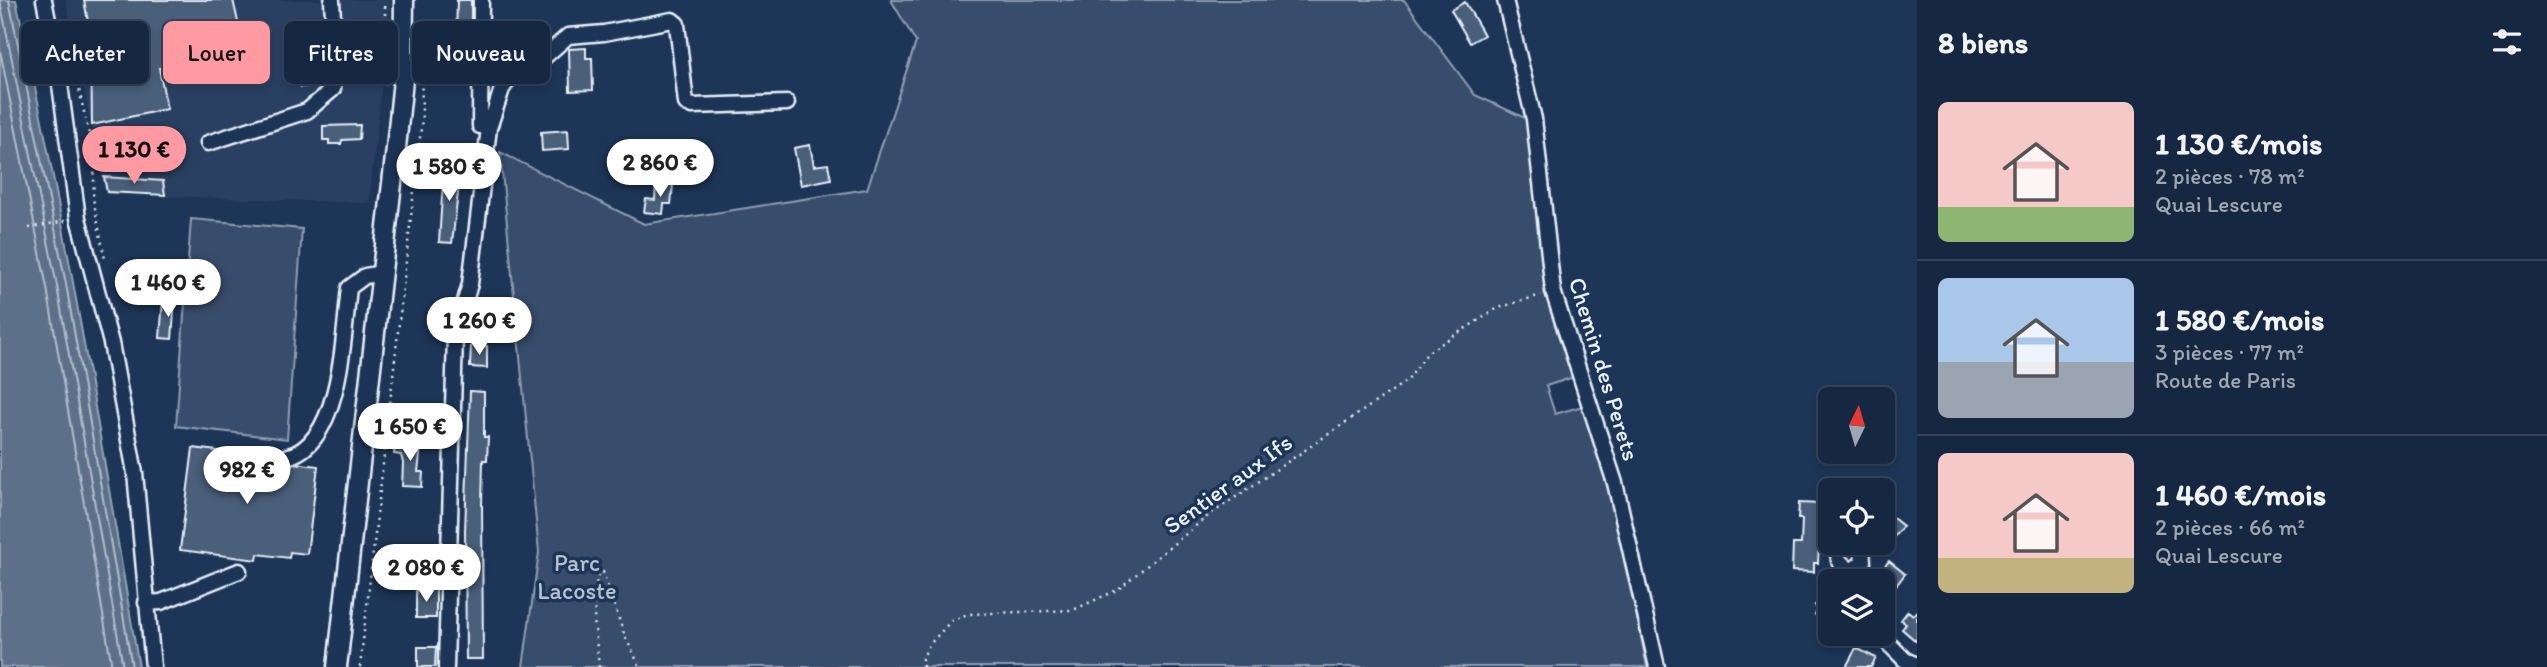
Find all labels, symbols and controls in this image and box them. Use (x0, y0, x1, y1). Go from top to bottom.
chip: Acheter (21, 21, 149, 84)
chip: Louer (163, 21, 270, 84)
chip: Filtres (284, 21, 398, 84)
chip: Nouveau (412, 21, 550, 84)
icon: filters (2488, 23, 2526, 61)
text: 8 biens (1938, 24, 2028, 61)
text: 1 130 €/mois (2155, 125, 2322, 162)
pin: 1 130 € (69, 127, 199, 186)
icon: home (1994, 130, 2078, 214)
text: 1 130 € (98, 135, 170, 163)
pin: 2 860 € (595, 140, 725, 199)
pin: 1 580 € (384, 144, 514, 203)
text: 2 860 € (623, 148, 697, 176)
text: 1 580 € (412, 152, 486, 180)
text: 2 pièces · 78 m² (2155, 162, 2305, 190)
text: Quai Lescure (2155, 190, 2283, 218)
pin: 1 460 € (103, 260, 233, 319)
text: 1 460 € (131, 268, 205, 296)
street label: Chemin des Perets (1563, 274, 1646, 464)
pin: 1 260 € (414, 298, 544, 357)
text: 1 580 €/mois (2155, 301, 2324, 338)
text: 1 260 € (443, 306, 515, 334)
icon: home (1994, 306, 2078, 390)
text: 3 pièces · 77 m² (2155, 338, 2304, 366)
text: Route de Paris (2155, 366, 2296, 394)
north arrow (1818, 387, 1895, 464)
map controls (1818, 387, 1895, 646)
pin: 1 650 € (345, 404, 475, 463)
text: 1 650 € (374, 412, 446, 440)
street label: Sentier aux Ifs (1158, 427, 1298, 540)
pin: 982 € (198, 447, 296, 506)
text: 982 € (219, 455, 275, 483)
text: 1 460 €/mois (2155, 476, 2326, 513)
button: locate (1818, 478, 1895, 555)
icon: home (1994, 481, 2078, 565)
text: 2 pièces · 66 m² (2155, 513, 2305, 541)
text: Quai Lescure (2155, 541, 2283, 569)
pin: 2 080 € (361, 544, 491, 604)
park label: Parc Lacoste (537, 548, 617, 605)
text: 2 080 € (388, 553, 464, 581)
button: layers (1818, 569, 1895, 646)

